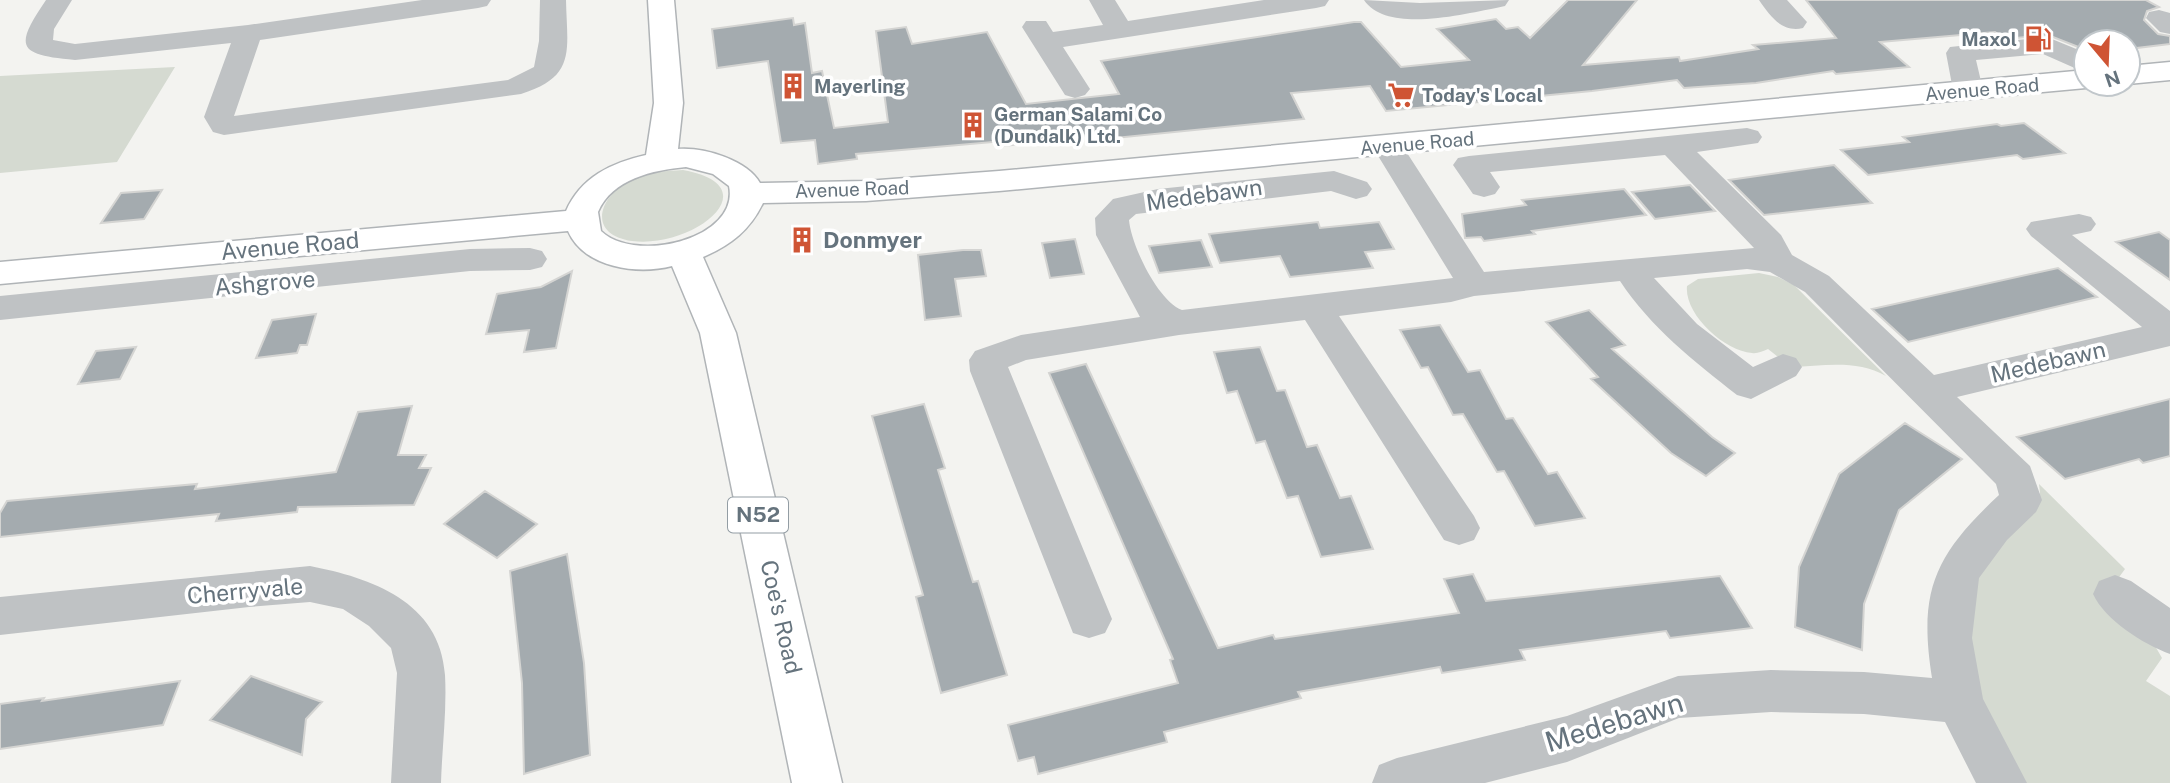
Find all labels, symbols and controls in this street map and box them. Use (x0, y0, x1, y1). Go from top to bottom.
fuel station icon: Maxol (2023, 24, 2053, 54)
place label: Maxol (1961, 28, 2017, 50)
north arrow (2072, 28, 2142, 98)
text: N (2102, 66, 2123, 92)
building icon: Mayerling (778, 71, 808, 101)
street label: Avenue Road (1924, 73, 2040, 105)
place label: Mayerling (814, 75, 906, 97)
supermarket icon: Today's Local (1386, 80, 1416, 110)
place label: Today's Local (1422, 84, 1543, 106)
place label: German Salami Co (Dundalk) Ltd. (994, 103, 1162, 147)
building icon: German Salami Co (Dundalk) Ltd. (958, 110, 988, 140)
street label: Avenue Road (1359, 127, 1475, 159)
street label: Medebawn (1144, 173, 1264, 216)
street label: Avenue Road (794, 176, 910, 202)
building icon: Donmyer (787, 225, 817, 255)
street label: Avenue Road (220, 226, 360, 265)
place label: Donmyer (823, 226, 922, 253)
street label: Ashgrove (213, 265, 317, 300)
street label: Medebawn (1988, 335, 2108, 388)
road number: N52 (728, 498, 788, 532)
street label: Coe's Road (755, 557, 808, 676)
street label: Cherryvale (186, 572, 304, 609)
street label: Medebawn (1541, 685, 1687, 758)

